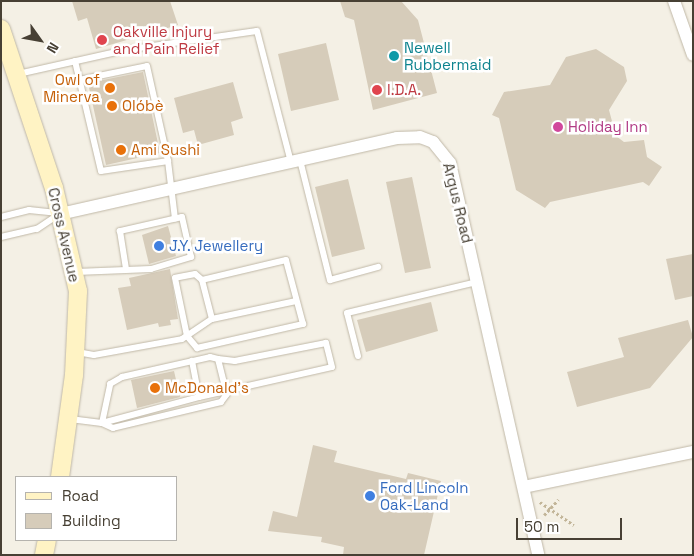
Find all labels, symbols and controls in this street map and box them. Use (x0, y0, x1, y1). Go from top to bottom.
north arrow (15, 15, 65, 65)
place label: Oakville Injury and Pain Relief (113, 22, 219, 57)
marker: Oakville Injury and Pain Relief (95, 33, 109, 47)
place label: Newell Rubbermaid (404, 38, 491, 73)
text: N (43, 39, 63, 57)
marker: Newell Rubbermaid (388, 50, 400, 62)
place label: Owl of Minerva (43, 70, 100, 105)
place label: I.D.A. (387, 81, 421, 99)
marker: Owl of Minerva (104, 82, 116, 94)
marker: I.D.A. (371, 84, 383, 96)
place label: Olóbè (122, 97, 164, 115)
marker: Olóbè (106, 100, 118, 112)
place label: Holiday Inn (568, 118, 648, 136)
marker: Holiday Inn (552, 121, 564, 133)
place label: Ami Sushi (131, 141, 200, 159)
marker: Ami Sushi (115, 144, 127, 156)
street label: Argus Road (439, 161, 477, 245)
street label: Cross Avenue (44, 186, 84, 284)
place label: J.Y. Jewellery (169, 237, 264, 255)
marker: J.Y. Jewellery (153, 240, 165, 252)
place label: McDonald's (165, 379, 249, 397)
marker: McDonald's (149, 382, 161, 394)
legend (15, 476, 178, 541)
place label: Ford Lincoln Oak-Land (380, 478, 468, 513)
text: Road (62, 486, 99, 505)
marker: Ford Lincoln Oak-Land (364, 490, 376, 502)
scale bar (519, 508, 625, 540)
text: Building (62, 511, 121, 530)
text: 50 m (524, 517, 559, 536)

